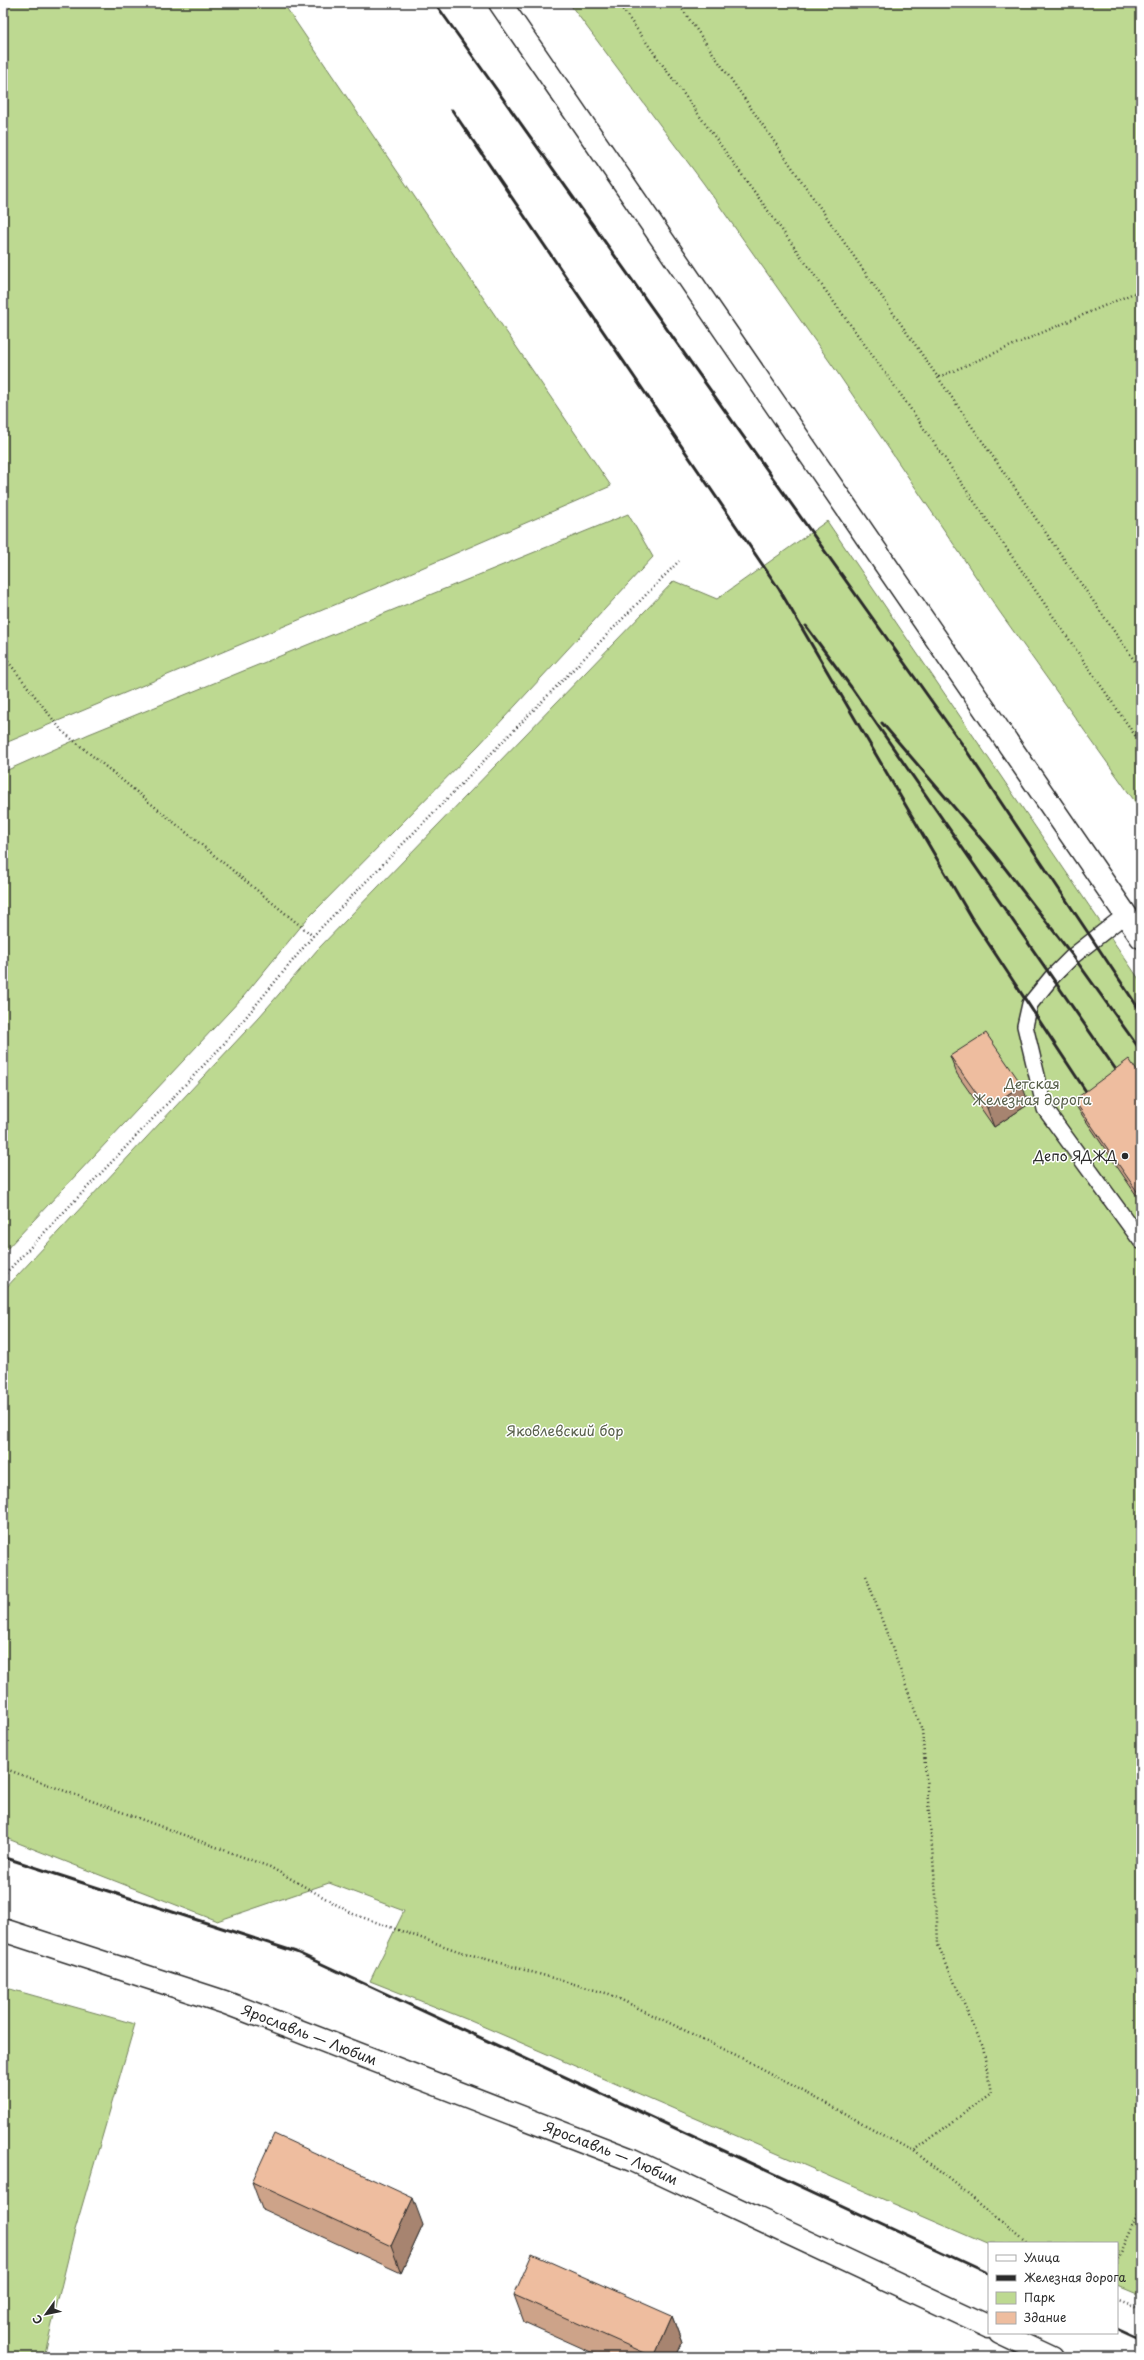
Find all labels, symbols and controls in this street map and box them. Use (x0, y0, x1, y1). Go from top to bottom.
park label: Детская Железная дорога (973, 1073, 1092, 1110)
place label: Депо ЯДЖД (1033, 1145, 1117, 1166)
marker: Депо ЯДЖД (1120, 1151, 1130, 1161)
park label: Яковлевский бор (507, 1420, 623, 1441)
street label: Ярославль — Любим (238, 1998, 380, 2070)
street label: Ярославль — Любим (540, 2115, 682, 2190)
legend (988, 2242, 1118, 2334)
text: Улица (1024, 2248, 1060, 2266)
text: Железная дорога (1024, 2268, 1127, 2286)
text: Парк (1024, 2288, 1056, 2306)
north arrow (26, 2294, 66, 2334)
text: Здание (1024, 2308, 1066, 2326)
text: С (28, 2312, 47, 2328)

